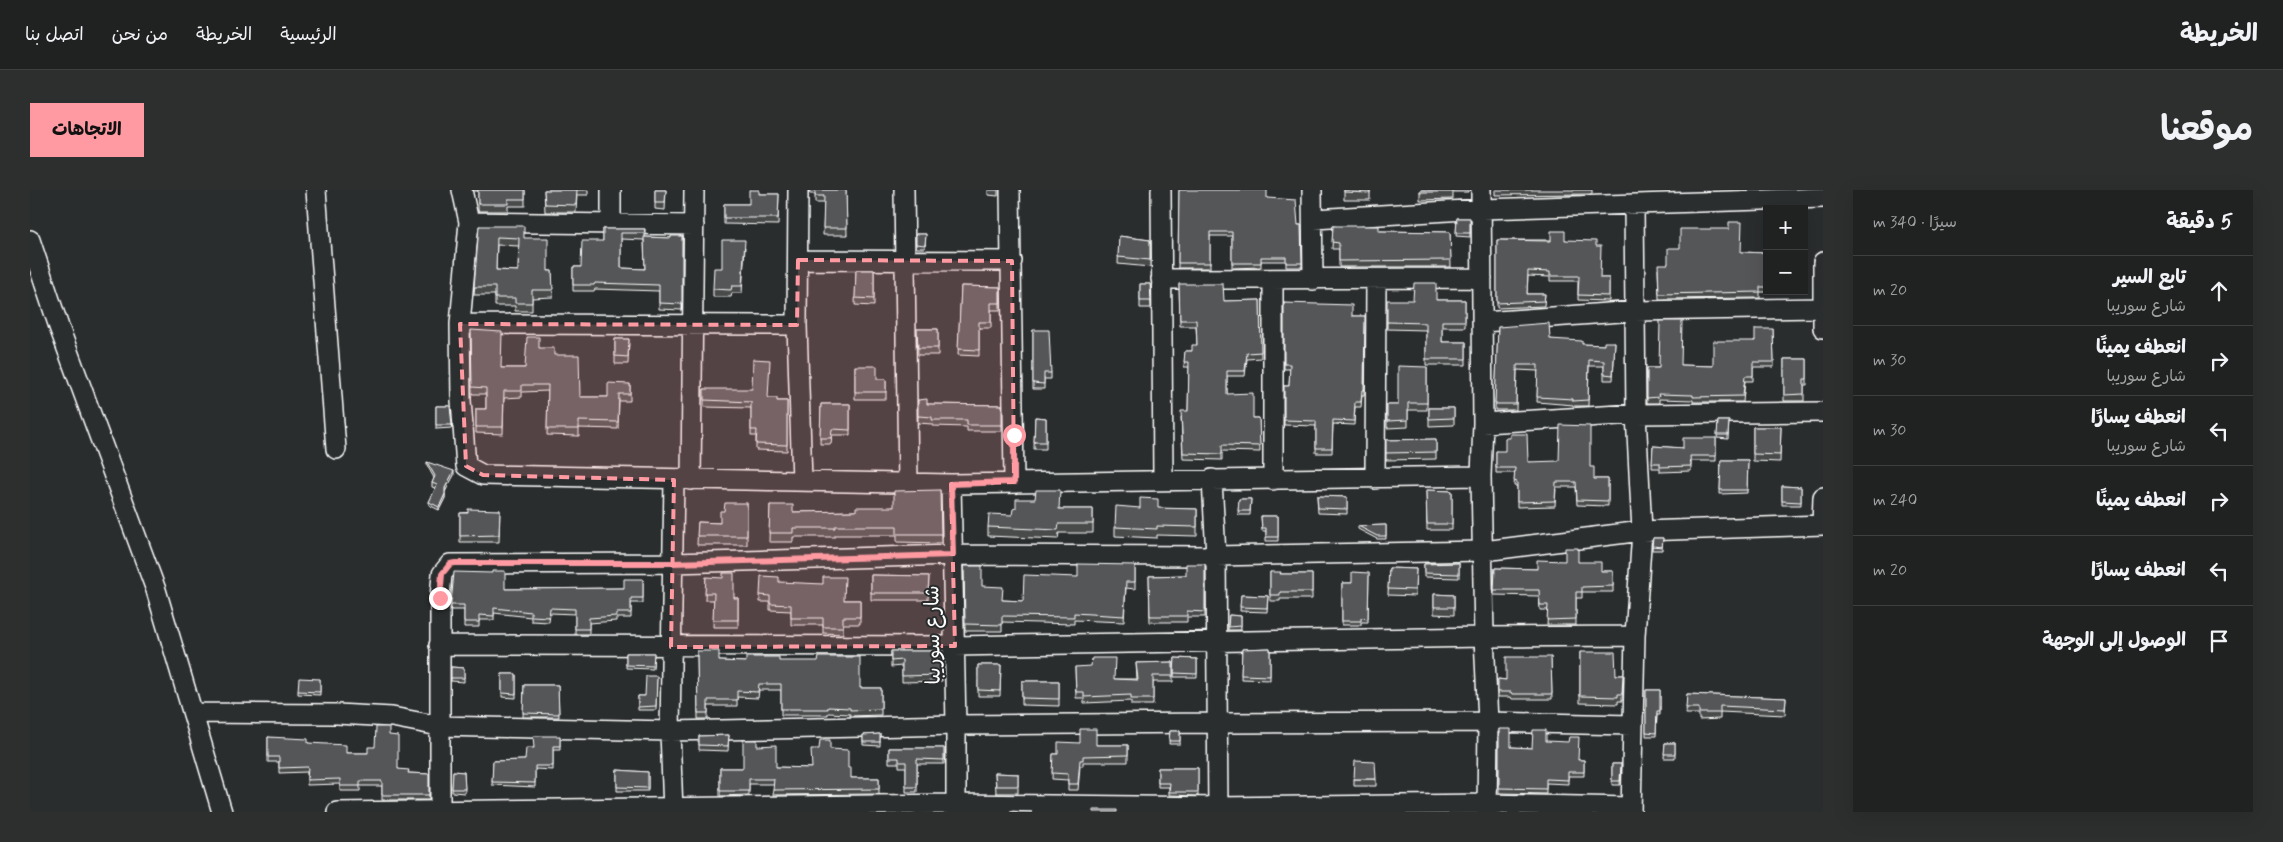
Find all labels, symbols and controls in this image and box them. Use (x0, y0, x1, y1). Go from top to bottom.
text: الخريطة (2180, 19, 2258, 50)
text: اتصل بنا (25, 23, 84, 47)
text: من نحن (112, 23, 168, 47)
text: الخريطة (196, 23, 252, 47)
text: الرئيسية (280, 23, 337, 47)
button: الاتجاهات (30, 103, 144, 157)
text: موقعنا (2160, 107, 2253, 153)
map controls (1763, 205, 1808, 295)
button: + (1763, 205, 1808, 250)
text: 5 دقيقة (2166, 208, 2233, 236)
text: سيرًا · 340 m (1873, 212, 1957, 233)
button: − (1763, 250, 1808, 295)
text: تابع السير (2113, 265, 2186, 290)
icon: ahead (2205, 277, 2233, 305)
text: 20 m (1873, 280, 1907, 301)
text: شارع سوريبا (2106, 296, 2186, 317)
text: انعطف يمينًا (2096, 335, 2186, 360)
icon: right (2205, 347, 2233, 375)
text: 30 m (1873, 350, 1906, 371)
text: شارع سوريبا (2106, 366, 2186, 387)
text: انعطف يسارًا (2091, 405, 2186, 430)
icon: left (2205, 417, 2233, 445)
text: 30 m (1873, 420, 1906, 441)
route start (1003, 424, 1026, 447)
text: شارع سوريبا (2106, 436, 2186, 457)
icon: right (2205, 487, 2233, 515)
text: انعطف يمينًا (2096, 488, 2186, 513)
text: 240 m (1873, 490, 1917, 511)
icon: left (2205, 557, 2233, 585)
text: انعطف يسارًا (2091, 558, 2186, 583)
text: 20 m (1873, 560, 1907, 581)
street label: شارع سوريبا (919, 585, 948, 685)
route end (429, 587, 452, 610)
icon: arrive (2205, 627, 2233, 655)
text: الوصول إلى الوجهة (2042, 628, 2186, 653)

